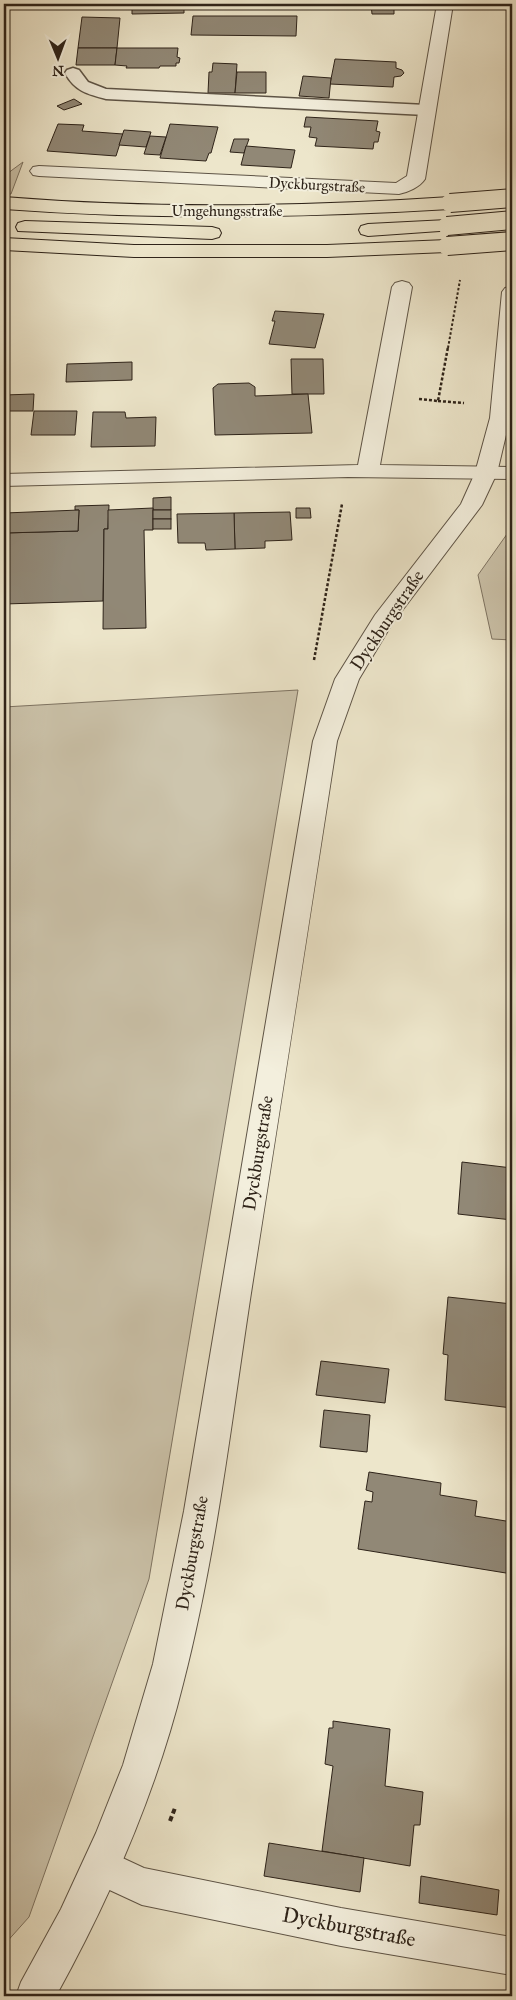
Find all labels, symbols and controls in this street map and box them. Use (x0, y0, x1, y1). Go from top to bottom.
north arrow (32, 32, 82, 82)
text: N (52, 62, 64, 79)
street label: Dyckburgstraße (268, 173, 366, 197)
street label: Umgehungsstraße (172, 202, 282, 220)
street label: Dyckburgstraße (345, 566, 429, 675)
street label: Dyckburgstraße (238, 1094, 279, 1212)
street label: Dyckburgstraße (171, 1494, 214, 1612)
street label: Dyckburgstraße (280, 1901, 418, 1953)

